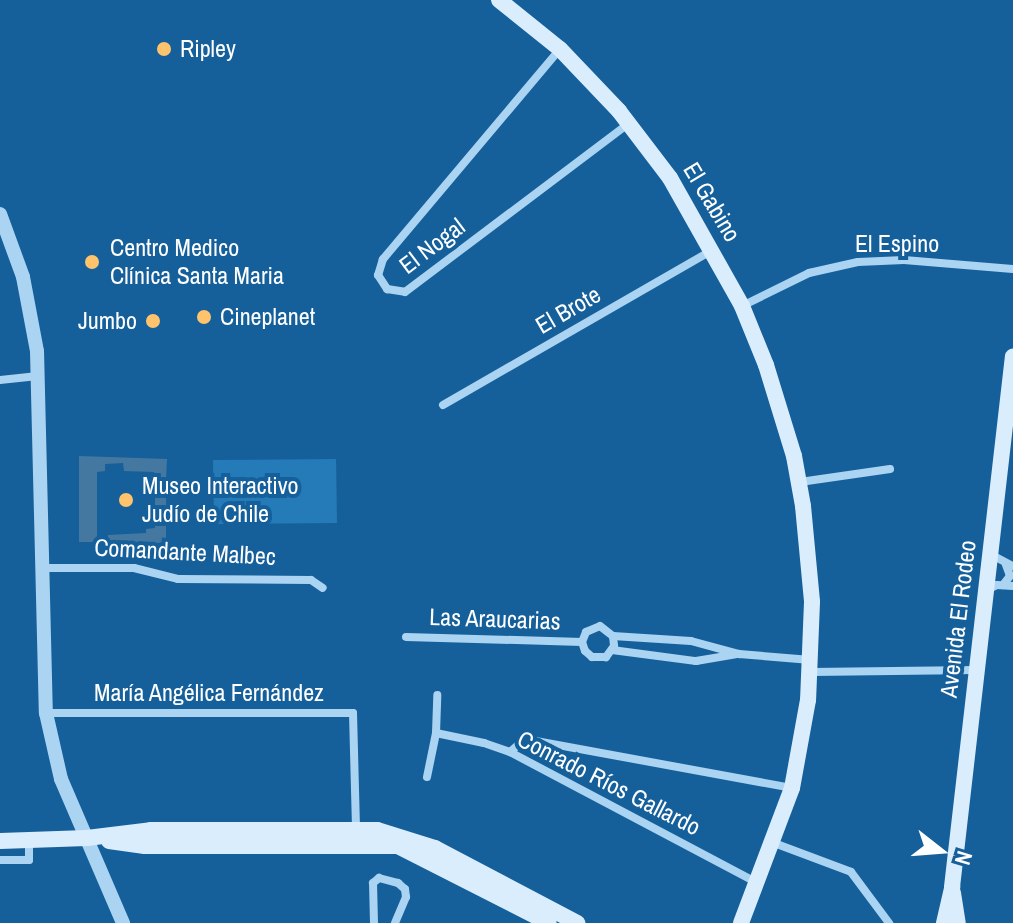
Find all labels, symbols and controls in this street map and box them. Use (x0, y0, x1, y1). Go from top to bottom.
place label: Ripley (180, 35, 236, 63)
marker: Ripley (155, 40, 173, 58)
street label: El Gabino (677, 157, 747, 247)
street label: El Nogal (394, 212, 470, 280)
street label: El Espino (855, 230, 939, 258)
place label: Centro Medico Clínica Santa Maria (110, 234, 284, 290)
marker: Centro Medico Clínica Santa Maria (81, 251, 103, 273)
street label: El Brote (530, 280, 606, 340)
place label: Cineplanet (220, 303, 315, 331)
place label: Jumbo (78, 307, 137, 335)
marker: Cineplanet (195, 308, 213, 326)
marker: Jumbo (144, 312, 162, 330)
place label: Museo Interactivo Judío de Chile (142, 472, 298, 528)
marker: Museo Interactivo Judío de Chile (117, 491, 135, 509)
street label: Comandante Malbec (94, 533, 276, 571)
street label: Avenida El Rodeo (934, 539, 982, 699)
street label: Las Araucarias (428, 602, 562, 636)
street label: María Angélica Fernández (94, 679, 324, 707)
street label: Conrado Ríos Gallardo (513, 724, 705, 842)
north arrow (901, 811, 981, 891)
text: N (948, 847, 980, 869)

